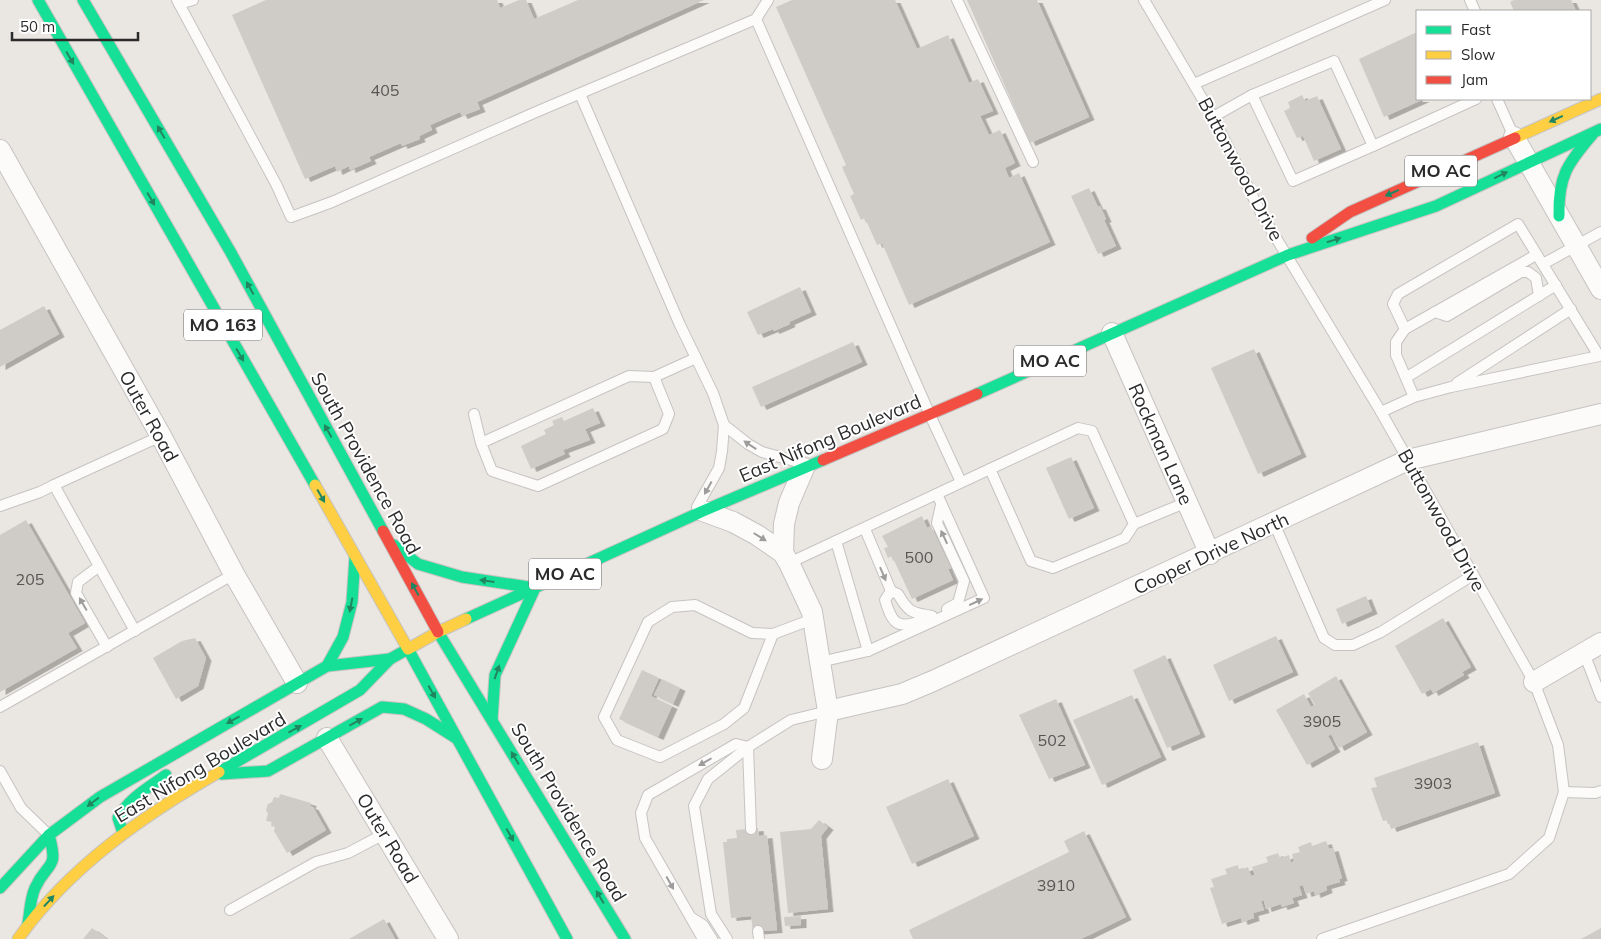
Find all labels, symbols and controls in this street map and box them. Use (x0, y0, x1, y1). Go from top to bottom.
scale bar (12, 10, 139, 42)
legend (1416, 10, 1591, 100)
text: 50 m (20, 17, 55, 36)
text: Fast (1461, 20, 1491, 39)
text: Slow (1461, 45, 1495, 64)
one-way arrow (66, 51, 75, 64)
text: Jam (1461, 70, 1488, 89)
house number: 405 (371, 80, 399, 100)
street label: Buttonwood Drive (1193, 93, 1289, 245)
one-way arrow (1549, 115, 1563, 123)
one-way arrow (156, 126, 165, 139)
road number: MO AC (1405, 156, 1477, 187)
one-way arrow (1494, 170, 1508, 178)
one-way arrow (1385, 189, 1399, 197)
one-way arrow (146, 192, 155, 205)
one-way arrow (1327, 235, 1342, 243)
one-way arrow (246, 282, 255, 295)
road number: MO 163 (184, 310, 262, 340)
road number: MO AC (1014, 346, 1086, 376)
one-way arrow (236, 348, 244, 363)
street label: Outer Road (114, 366, 184, 466)
street label: South Providence Road (306, 368, 426, 558)
street label: Rockman Lane (1124, 380, 1198, 508)
street label: East Nifong Boulevard (735, 389, 925, 487)
one-way arrow (324, 424, 333, 438)
one-way arrow (743, 440, 756, 449)
street label: Buttonwood Drive (1393, 445, 1491, 595)
one-way arrow (704, 480, 712, 495)
one-way arrow (316, 490, 325, 503)
street label: Cooper Drive North (1129, 506, 1293, 600)
one-way arrow (939, 530, 947, 544)
one-way arrow (753, 533, 766, 542)
house number: 500 (905, 547, 933, 567)
road number: MO AC (529, 558, 601, 590)
one-way arrow (880, 567, 888, 581)
house number: 205 (16, 569, 44, 589)
one-way arrow (478, 577, 494, 585)
one-way arrow (410, 582, 419, 596)
one-way arrow (969, 597, 984, 606)
one-way arrow (78, 598, 87, 611)
one-way arrow (346, 598, 354, 614)
one-way arrow (494, 664, 502, 679)
one-way arrow (427, 685, 436, 699)
street label: East Nifong Boulevard (110, 706, 290, 828)
house number: 3905 (1303, 711, 1341, 731)
one-way arrow (227, 715, 240, 724)
one-way arrow (349, 717, 362, 726)
street label: South Providence Road (506, 718, 632, 906)
one-way arrow (289, 724, 302, 733)
house number: 502 (1038, 730, 1066, 750)
one-way arrow (511, 752, 520, 765)
one-way arrow (698, 757, 711, 766)
house number: 3903 (1414, 773, 1452, 793)
street label: Outer Road (352, 789, 424, 887)
one-way arrow (86, 797, 100, 807)
one-way arrow (506, 827, 514, 842)
house number: 3910 (1037, 875, 1075, 895)
one-way arrow (666, 877, 675, 890)
one-way arrow (595, 890, 605, 903)
one-way arrow (43, 896, 55, 908)

